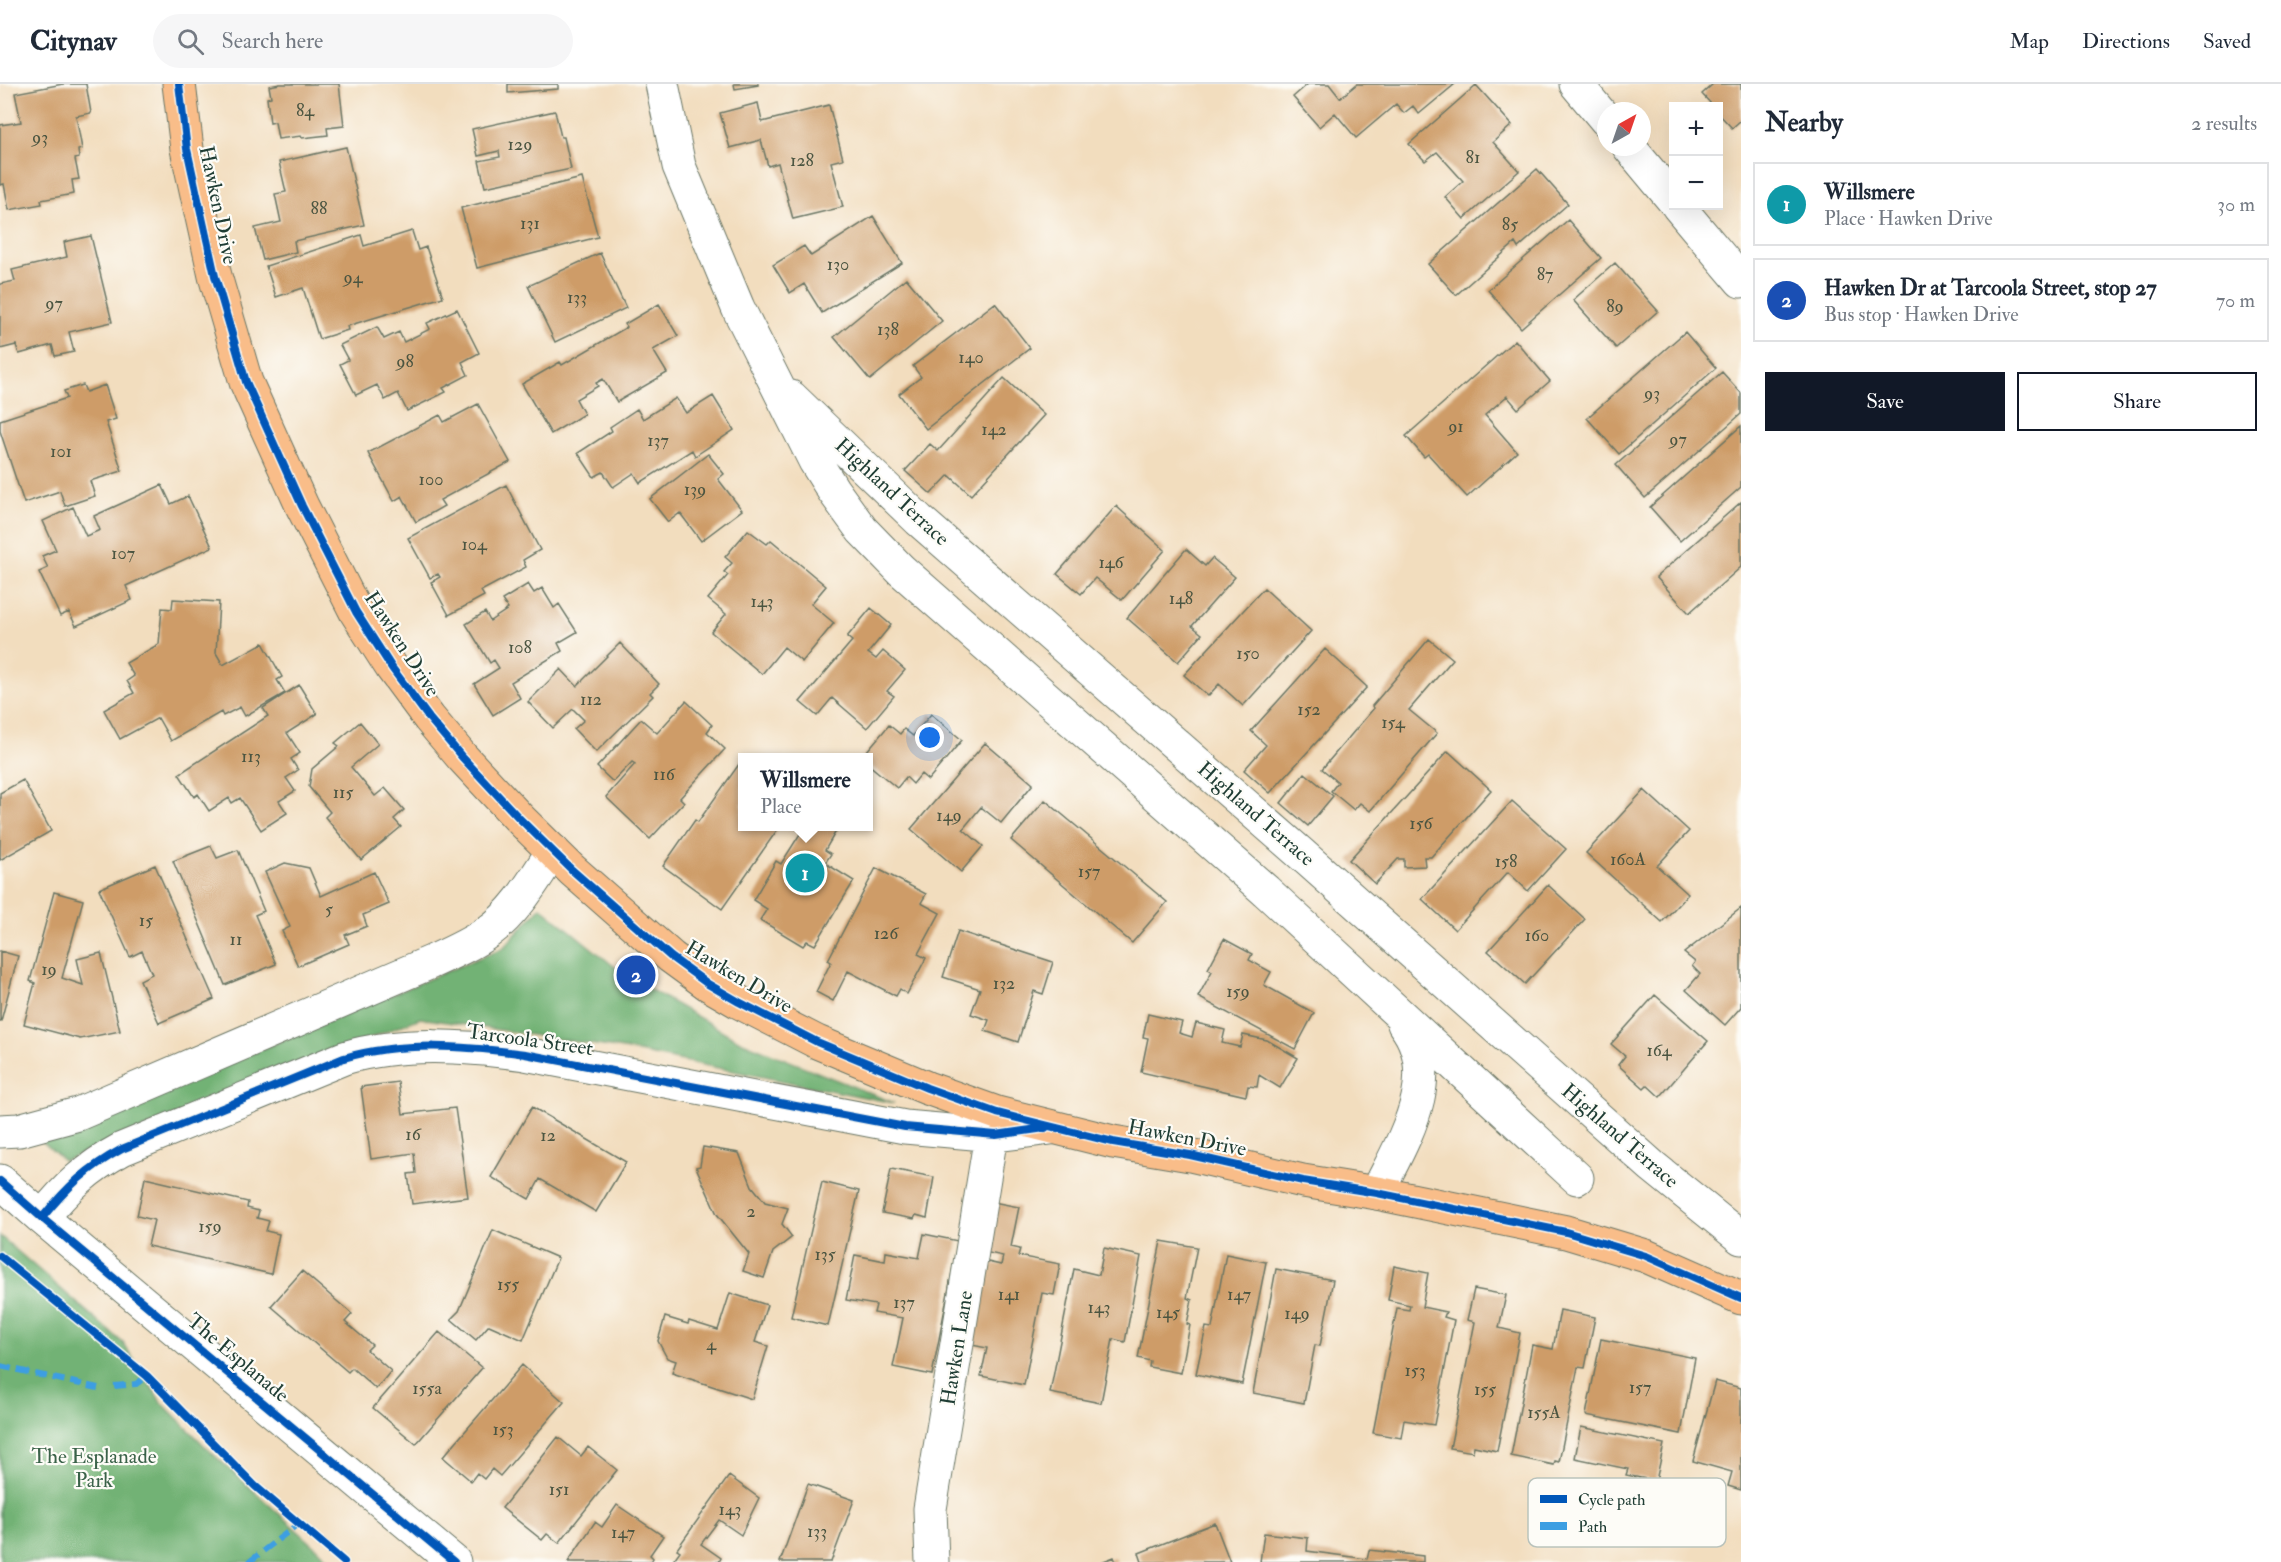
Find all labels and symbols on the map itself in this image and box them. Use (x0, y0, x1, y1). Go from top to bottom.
house number: 84 (296, 99, 315, 122)
north arrow (1597, 102, 1651, 156)
house number: 93 (30, 126, 48, 149)
house number: 129 (508, 133, 532, 156)
street label: Hawken Drive (192, 143, 244, 267)
house number: 81 (1466, 146, 1480, 169)
house number: 128 (790, 149, 814, 172)
house number: 88 (311, 197, 327, 220)
house number: 131 (520, 212, 540, 235)
house number: 85 (1502, 213, 1518, 236)
house number: 130 (827, 253, 849, 276)
house number: 87 (1537, 263, 1553, 286)
house number: 94 (342, 266, 364, 289)
house number: 133 (567, 286, 587, 309)
house number: 97 (43, 292, 63, 315)
house number: 89 (1606, 295, 1624, 318)
house number: 138 (877, 318, 899, 341)
house number: 140 (958, 346, 984, 369)
house number: 98 (394, 350, 414, 373)
house number: 93 (1642, 382, 1660, 405)
house number: 91 (1446, 415, 1464, 438)
house number: 142 (981, 418, 1007, 441)
house number: 97 (1667, 428, 1687, 451)
house number: 137 (647, 429, 669, 452)
street label: Highland Terrace (829, 432, 955, 552)
house number: 101 (50, 440, 72, 463)
house number: 100 (419, 468, 443, 491)
house number: 139 (684, 478, 706, 501)
house number: 104 (461, 533, 488, 556)
house number: 107 (111, 542, 135, 565)
house number: 146 (1098, 551, 1125, 574)
street label: Hawken Drive (358, 586, 446, 702)
house number: 148 (1169, 587, 1193, 610)
house number: 143 (750, 590, 774, 613)
house number: 108 (508, 636, 532, 659)
house number: 150 (1236, 642, 1260, 665)
house number: 112 (580, 688, 602, 711)
house number: 152 (1297, 698, 1321, 721)
house number: 154 (1381, 711, 1406, 734)
your location (915, 723, 944, 752)
house number: 113 (241, 745, 261, 768)
street label: Highland Terrace (1192, 756, 1320, 873)
house number: 116 (653, 763, 676, 786)
house number: 115 (333, 781, 353, 804)
house number: 149 (936, 804, 962, 827)
house number: 156 (1409, 812, 1434, 835)
house number: 160A (1610, 848, 1647, 871)
pin: 1 (786, 850, 824, 896)
house number: 158 (1495, 850, 1517, 873)
house number: 157 (1078, 860, 1100, 883)
house number: 5 (325, 898, 333, 921)
house number: 15 (139, 909, 153, 932)
house number: 126 (874, 922, 899, 945)
house number: 160 (1525, 924, 1549, 947)
house number: 11 (230, 928, 242, 951)
street label: Hawken Drive (680, 934, 798, 1020)
pin: 2 (616, 952, 656, 998)
house number: 19 (41, 958, 57, 981)
house number: 132 (993, 972, 1015, 995)
house number: 159 (1226, 980, 1250, 1003)
street label: Tarcoola Street (465, 1018, 595, 1062)
house number: 164 (1646, 1039, 1673, 1062)
street label: Highland Terrace (1556, 1078, 1684, 1195)
street label: Hawken Drive (1125, 1113, 1249, 1163)
house number: 16 (405, 1123, 422, 1146)
house number: 12 (540, 1124, 556, 1147)
house number: 2 (746, 1200, 756, 1223)
house number: 159 (198, 1215, 222, 1238)
house number: 135 (814, 1243, 836, 1266)
house number: 155 (497, 1273, 519, 1296)
house number: 141 (998, 1283, 1020, 1306)
house number: 147 (1227, 1283, 1251, 1306)
street label: Hawken Lane (935, 1288, 979, 1407)
house number: 137 (893, 1291, 915, 1314)
house number: 143 (1087, 1296, 1111, 1319)
house number: 145 (1156, 1301, 1180, 1324)
house number: 149 (1284, 1302, 1310, 1325)
street label: The Esplanade (181, 1307, 295, 1409)
house number: 4 (706, 1333, 717, 1356)
house number: 153 (1404, 1359, 1426, 1382)
house number: 157 (1629, 1376, 1651, 1399)
house number: 155a (412, 1377, 442, 1400)
house number: 155 (1474, 1378, 1496, 1401)
house number: 155A (1527, 1401, 1561, 1424)
house number: 153 (492, 1418, 514, 1441)
park label: The Esplanade Park (31, 1443, 157, 1494)
house number: 151 (549, 1478, 569, 1501)
legend (1528, 1478, 1726, 1547)
text: Cycle path (1578, 1490, 1646, 1511)
house number: 143 (718, 1498, 742, 1521)
text: Path (1578, 1517, 1608, 1537)
house number: 133 (807, 1520, 827, 1543)
house number: 147 (611, 1521, 635, 1544)

